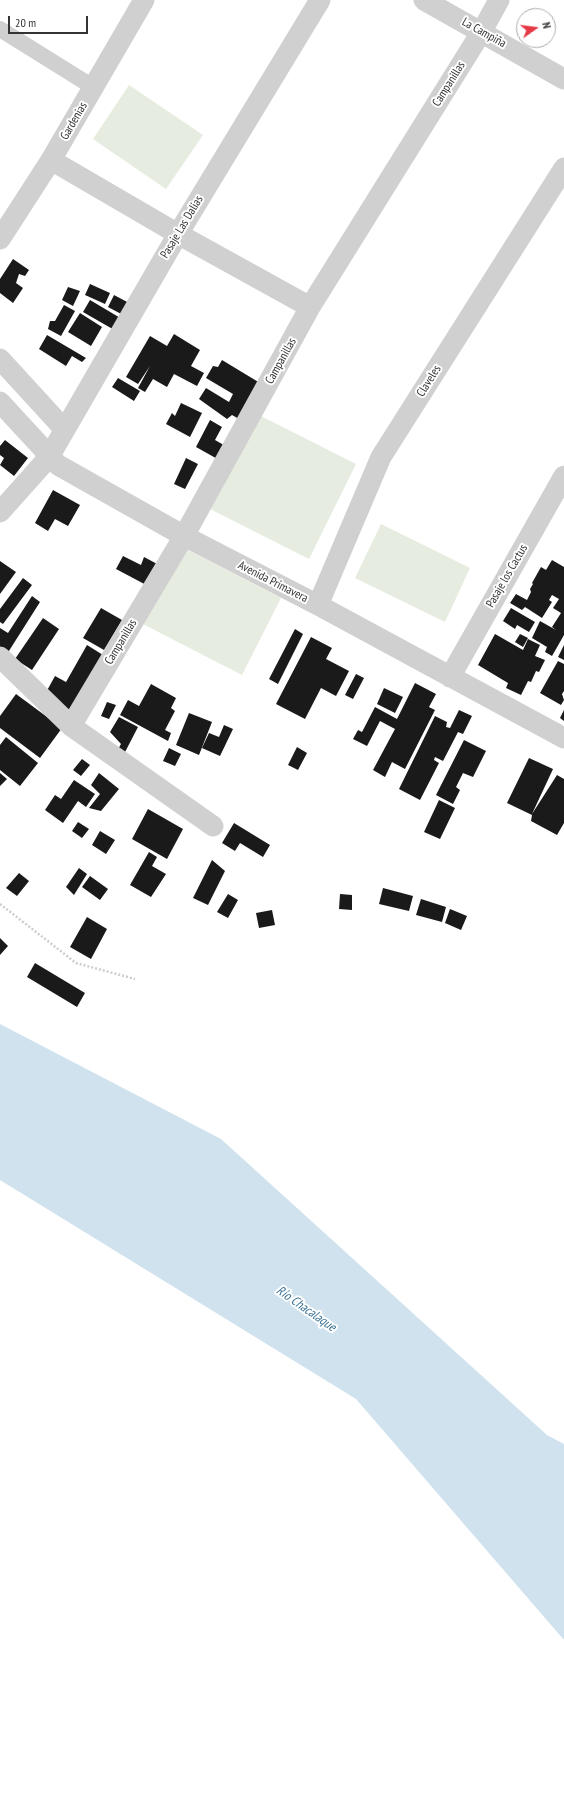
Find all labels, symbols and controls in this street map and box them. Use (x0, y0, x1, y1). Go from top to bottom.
scale bar (10, 8, 90, 34)
north arrow (516, 8, 556, 48)
text: 20 m (15, 15, 36, 30)
street label: La Campiña (460, 15, 508, 51)
text: N (539, 21, 554, 30)
street label: Campanillas (430, 59, 468, 109)
street label: Gardenias (58, 100, 90, 142)
street label: Pasaje Las Dalias (158, 193, 206, 261)
street label: Campanillas (263, 336, 299, 386)
street label: Claveles (414, 363, 444, 399)
street label: Pasaje los Cactus (483, 542, 531, 610)
street label: Avenida Primavera (236, 558, 310, 606)
street label: Campanillas (102, 617, 140, 667)
water label: Río Chacalaque (273, 1283, 339, 1335)

